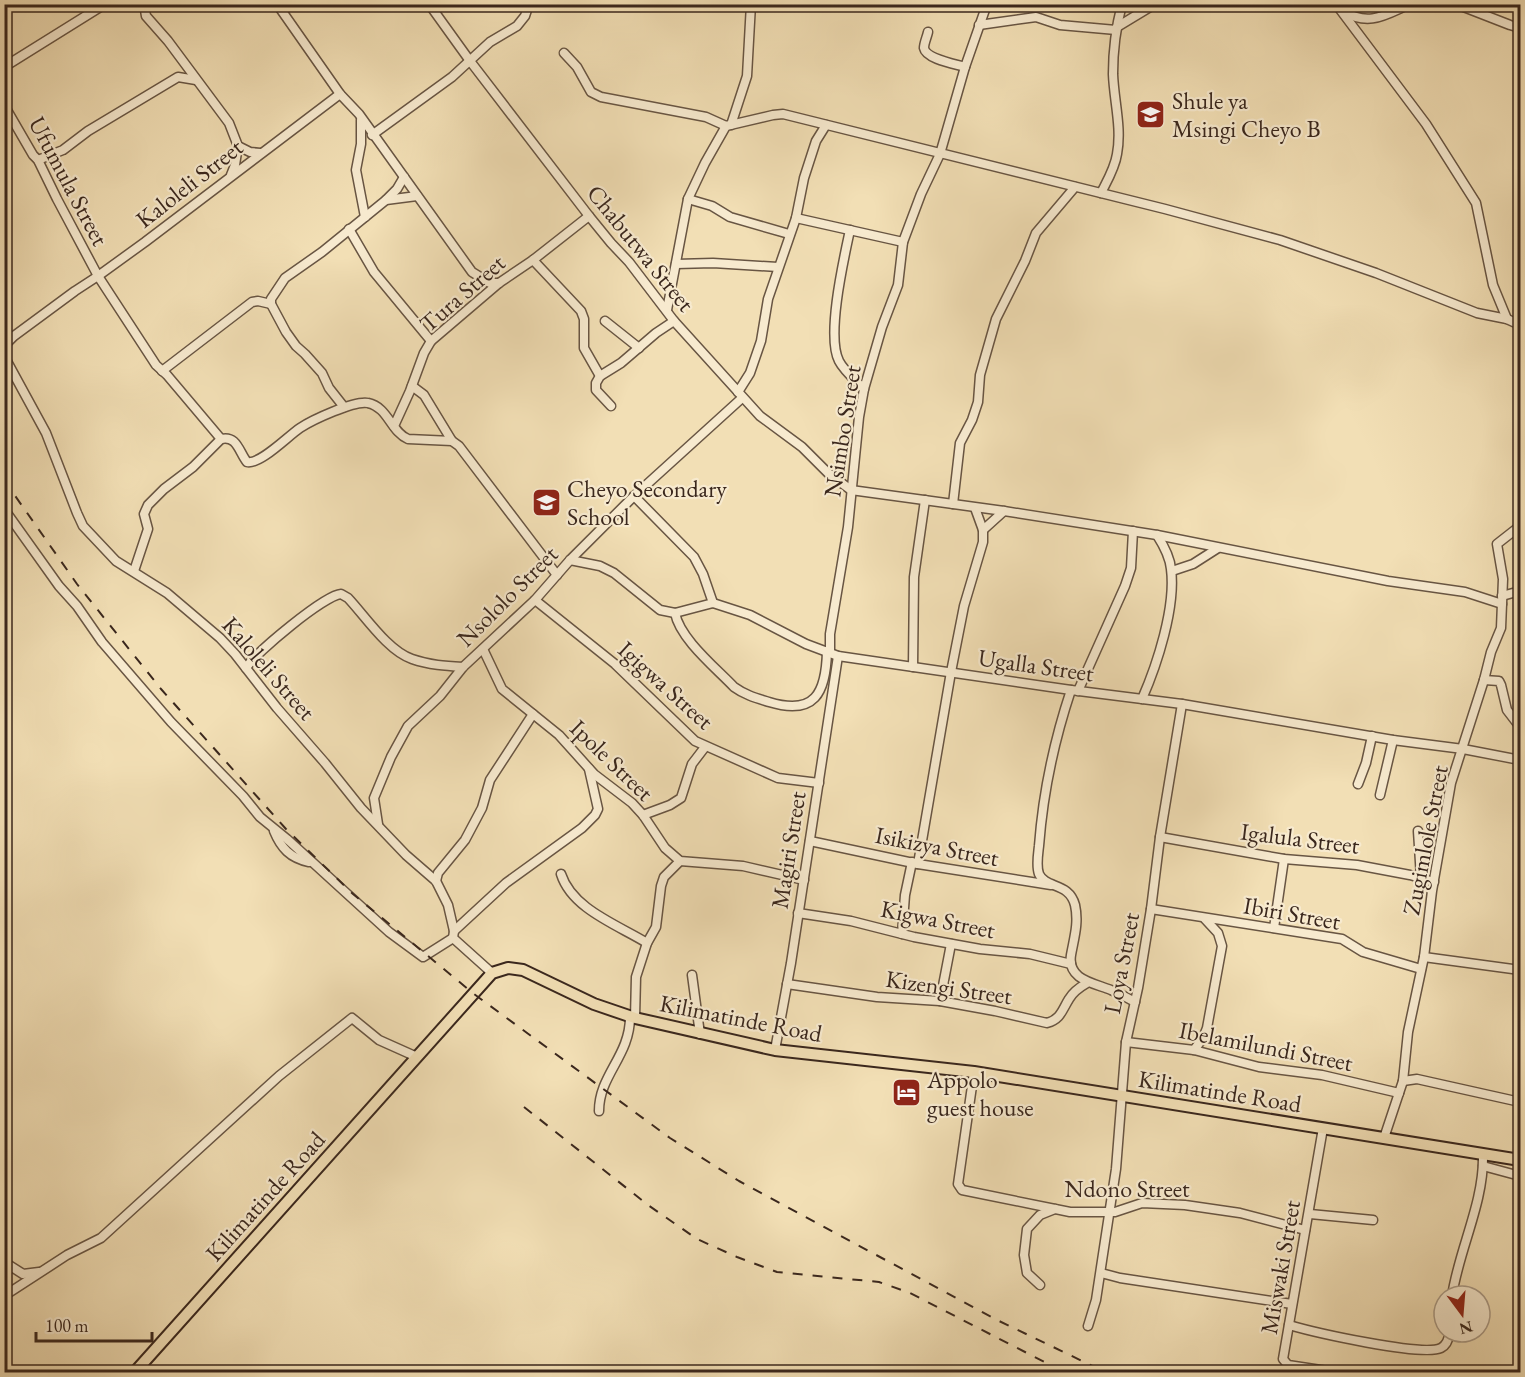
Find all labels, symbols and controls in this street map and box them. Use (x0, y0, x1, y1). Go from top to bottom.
place label: Shule ya Msingi Cheyo B (1172, 85, 1321, 144)
school or university icon: Shule ya Msingi Cheyo B (1135, 98, 1167, 130)
street label: Ufumula Street (22, 111, 116, 251)
street label: Kaloleli Street (129, 131, 249, 234)
street label: Chabutwa Street (580, 178, 702, 318)
street label: Tura Street (413, 247, 512, 339)
street label: Nsimbo Street (816, 362, 868, 499)
place label: Cheyo Secondary School (567, 473, 727, 532)
school or university icon: Cheyo Secondary School (530, 486, 562, 518)
street label: Nsololo Street (450, 538, 565, 653)
street label: Kaloleli Street (215, 610, 323, 727)
street label: Igigwa Street (612, 634, 721, 736)
street label: Ugalla Street (976, 642, 1096, 689)
street label: Ipole Street (564, 712, 661, 808)
street label: Zugimlole Street (1395, 762, 1455, 918)
street label: Magiri Street (763, 789, 813, 911)
street label: Igalula Street (1239, 815, 1362, 861)
street label: Isikizya Street (873, 819, 1002, 873)
street label: Ibiri Street (1241, 889, 1343, 937)
street label: Kigwa Street (878, 893, 998, 945)
street label: Loya Street (1096, 909, 1146, 1016)
street label: Kizengi Street (884, 963, 1015, 1011)
street label: Kilimatinde Road (657, 987, 826, 1049)
street label: Ibelamilundi Street (1176, 1014, 1356, 1078)
street label: Kilimatinde Road (1136, 1063, 1305, 1119)
place label: Appolo guest house (926, 1064, 1034, 1123)
hotel icon: Appolo guest house (890, 1077, 922, 1109)
street label: Kilimatinde Road (198, 1124, 332, 1268)
street label: Ndono Street (1064, 1173, 1190, 1204)
street label: Miswaki Street (1253, 1197, 1307, 1336)
north arrow (1432, 1284, 1492, 1344)
scale bar (36, 1305, 152, 1343)
text: 100 m (45, 1314, 89, 1337)
text: N (1457, 1316, 1475, 1340)

